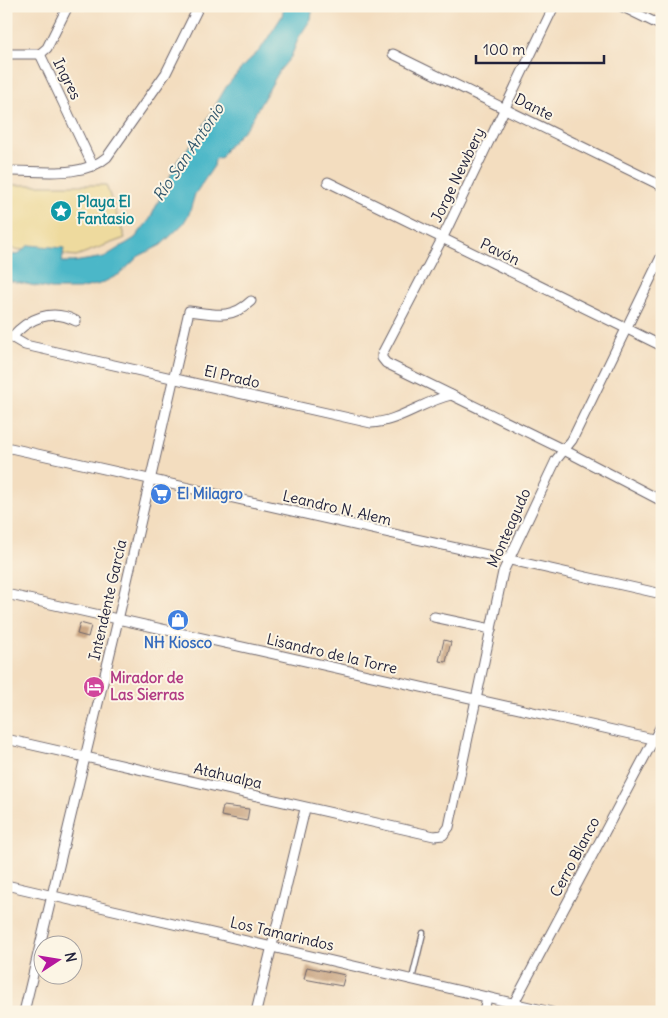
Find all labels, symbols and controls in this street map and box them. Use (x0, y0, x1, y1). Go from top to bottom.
scale bar (476, 32, 603, 64)
text: 100 m (483, 40, 525, 59)
street label: Ingres (49, 55, 86, 103)
street label: Dante (512, 89, 557, 124)
water label: Río San Antonio (148, 99, 229, 205)
street label: Jorge Newbery (426, 124, 489, 225)
place label: Playa El Fantasio (77, 192, 135, 228)
place icon: Playa El Fantasio (49, 199, 73, 223)
street label: Pavón (477, 234, 523, 269)
street label: El Prado (202, 361, 262, 392)
supermarket icon: El Milagro (149, 482, 173, 506)
place label: El Milagro (177, 484, 243, 504)
street label: Monteagudo (483, 485, 534, 570)
street label: Leandro N. Alem (281, 486, 393, 529)
street label: Intendente García (84, 537, 131, 662)
shop icon: NH Kiosco (166, 608, 190, 632)
street label: Lisandro de la Torre (265, 629, 399, 678)
place label: NH Kiosco (144, 633, 213, 652)
place label: Mirador de Las Sierras (110, 668, 184, 704)
hotel icon: Mirador de Las Sierras (82, 675, 106, 699)
street label: Atahualpa (192, 758, 265, 793)
street label: Cerro Blanco (546, 813, 604, 900)
street label: Los Tamarindos (228, 912, 336, 955)
north arrow (32, 936, 82, 986)
text: N (61, 951, 81, 964)

